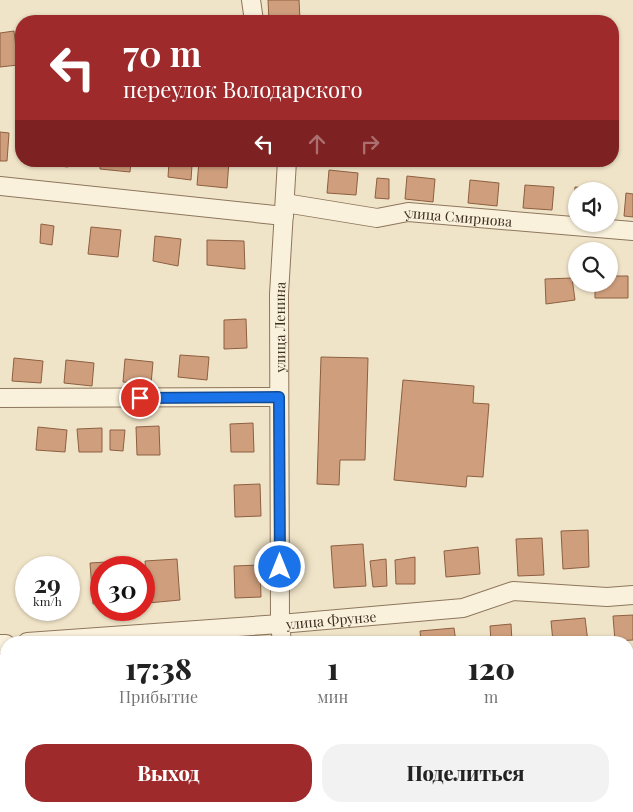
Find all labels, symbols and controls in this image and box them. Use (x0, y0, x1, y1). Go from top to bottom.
text: 70 m (123, 29, 201, 76)
icon: left (40, 35, 105, 100)
text: переулок Володарского (123, 74, 362, 104)
icon: left (250, 130, 278, 158)
icon: ahead (303, 130, 331, 158)
icon: right (356, 130, 384, 158)
map controls (568, 182, 618, 292)
button: sound (568, 182, 618, 232)
street label: улица Смирнова (401, 202, 513, 230)
button: search (568, 242, 618, 292)
street label: улица Ленина (269, 281, 289, 373)
pin (119, 377, 161, 419)
icon: arrive (126, 384, 154, 412)
position arrow (253, 540, 305, 592)
speed limit sign: 30 (90, 556, 155, 621)
text: 29 (34, 566, 61, 599)
text: km/h (33, 593, 62, 609)
street label: улица Фрунзе (284, 606, 377, 633)
text: 17:38 (125, 648, 192, 688)
text: 1 (327, 648, 339, 688)
text: 120 (467, 648, 515, 688)
text: Прибытие (119, 686, 198, 707)
text: мин (317, 686, 348, 707)
text: m (484, 686, 498, 707)
button: Выход (25, 744, 312, 802)
button: Поделиться (322, 744, 609, 802)

